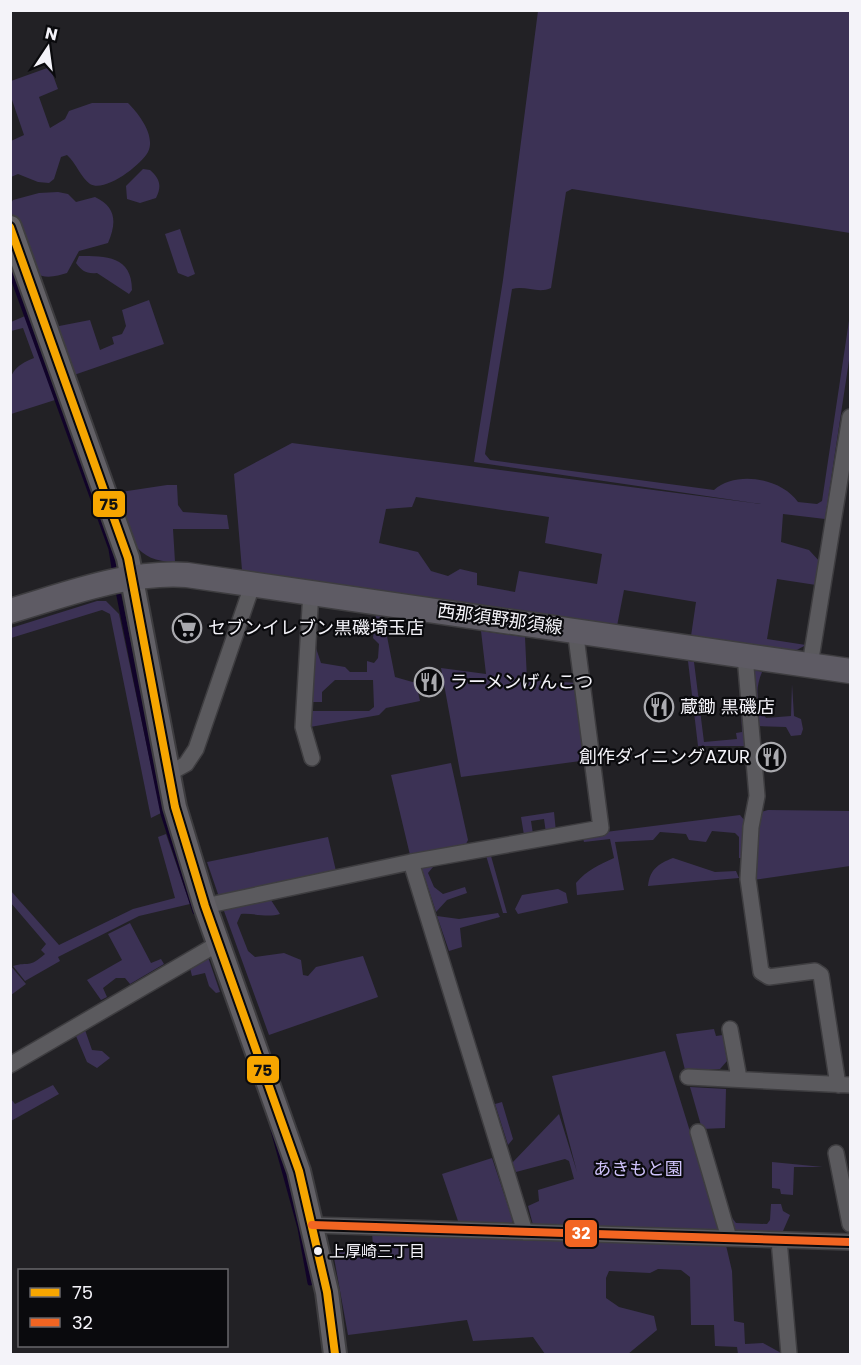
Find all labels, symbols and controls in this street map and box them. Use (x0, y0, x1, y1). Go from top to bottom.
north arrow (18, 18, 78, 78)
text: N (43, 21, 60, 46)
line badge: 75 (92, 490, 126, 518)
text: 75 (100, 493, 118, 516)
street label: 西那須野那須線 (436, 597, 564, 640)
supermarket icon: セブンイレブン黒磯埼玉店 (171, 612, 203, 644)
place label: セブンイレブン黒磯埼玉店 (208, 615, 424, 640)
restaurant icon: ラーメンげんこつ (413, 666, 445, 698)
place label: ラーメンげんこつ (450, 669, 593, 694)
restaurant icon: 蔵鋤 黒磯店 (643, 691, 675, 723)
place label: 蔵鋤 黒磯店 (680, 694, 775, 719)
restaurant icon: 創作ダイニングAZUR (755, 741, 787, 773)
place label: 創作ダイニングAZUR (579, 744, 750, 769)
line badge: 75 (246, 1055, 280, 1084)
text: 75 (254, 1059, 272, 1082)
park label: あきもと園 (593, 1156, 683, 1181)
line badge: 32 (564, 1219, 598, 1248)
text: 32 (572, 1222, 590, 1245)
place label: 上厚崎三丁目 (329, 1240, 425, 1263)
marker: 上厚崎三丁目 (312, 1245, 324, 1257)
legend (18, 1269, 228, 1347)
text: 75 (72, 1280, 93, 1305)
text: 32 (72, 1310, 93, 1335)

